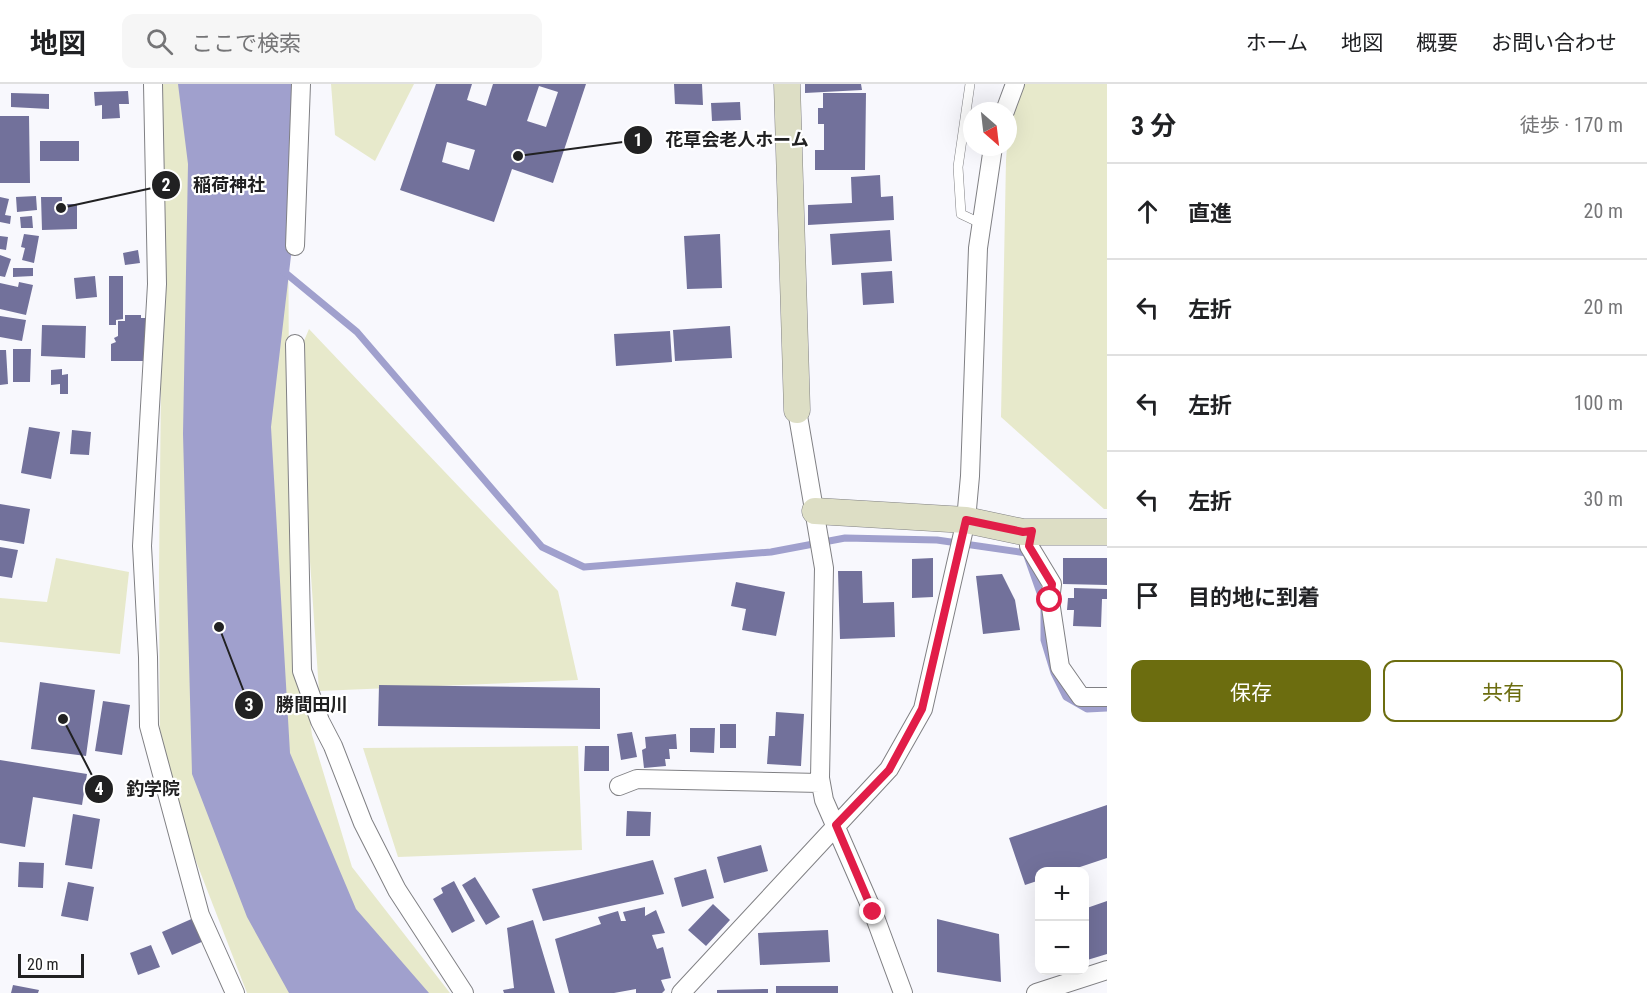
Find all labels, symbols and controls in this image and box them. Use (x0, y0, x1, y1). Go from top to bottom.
search box (122, 14, 542, 68)
icon: search (143, 25, 176, 58)
text: 地図 (30, 27, 86, 60)
text: ここで検索 (191, 31, 301, 56)
text: ホーム (1246, 31, 1308, 55)
text: 地図 (1341, 31, 1383, 55)
text: 概要 (1416, 31, 1458, 55)
text: お問い合わせ (1491, 31, 1617, 55)
north arrow (963, 102, 1017, 156)
text: 3 分 (1131, 111, 1176, 141)
text: 徒歩 · 170 m (1520, 113, 1623, 137)
callout: 花草会老人ホーム (623, 122, 821, 158)
text: 1 (633, 129, 643, 150)
text: 花草会老人ホーム (665, 129, 809, 150)
callout: 稲荷神社 (151, 167, 277, 203)
text: 2 (161, 174, 171, 195)
text: 稲荷神社 (193, 174, 265, 195)
icon: ahead (1131, 195, 1164, 228)
text: 20 m (1584, 199, 1623, 223)
text: 直進 (1188, 201, 1232, 226)
icon: left (1131, 291, 1164, 324)
text: 20 m (1584, 295, 1623, 319)
text: 左折 (1188, 297, 1232, 322)
icon: left (1131, 387, 1164, 420)
text: 100 m (1574, 391, 1623, 415)
text: 左折 (1188, 393, 1232, 418)
icon: left (1131, 483, 1164, 516)
text: 30 m (1584, 487, 1623, 511)
text: 左折 (1188, 489, 1232, 514)
icon: arrive (1131, 579, 1164, 612)
text: 目的地に到着 (1188, 585, 1320, 610)
route start (1036, 586, 1062, 612)
button: 保存 (1131, 660, 1371, 722)
button: 共有 (1383, 660, 1623, 722)
callout: 勝間田川 (234, 687, 360, 723)
text: 3 (244, 694, 254, 715)
text: 勝間田川 (276, 694, 348, 715)
callout: 釣学院 (84, 771, 192, 807)
text: 4 (94, 778, 104, 799)
text: 釣学院 (126, 778, 180, 799)
map controls (1035, 867, 1089, 975)
button: + (1035, 867, 1089, 921)
route end (859, 898, 885, 924)
button: − (1035, 921, 1089, 975)
scale bar (18, 951, 84, 978)
text: 20 m (27, 955, 59, 974)

